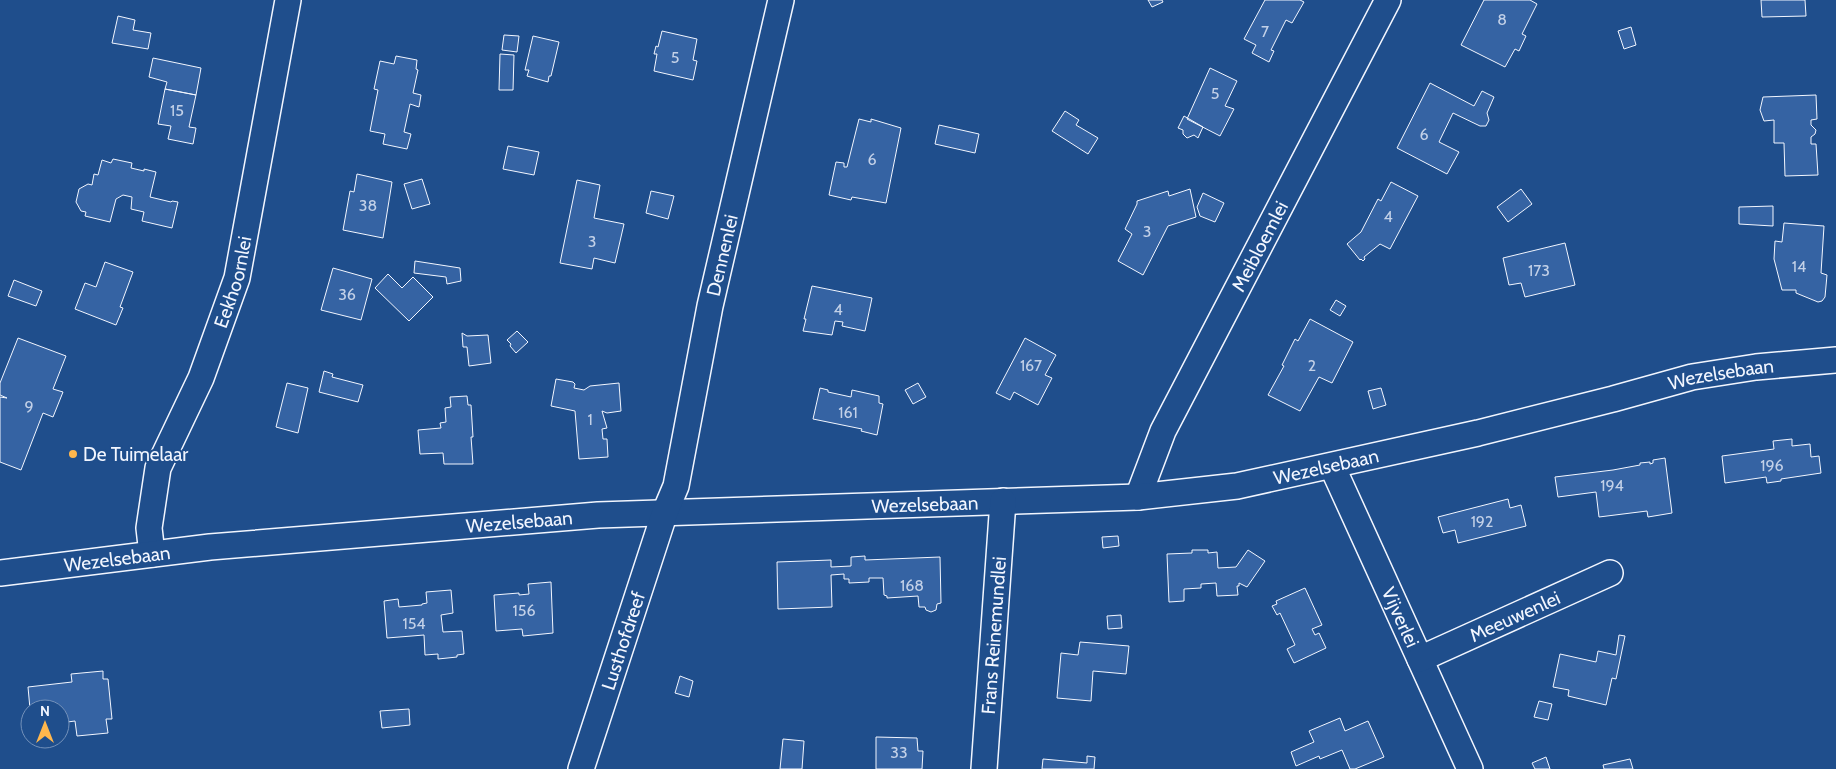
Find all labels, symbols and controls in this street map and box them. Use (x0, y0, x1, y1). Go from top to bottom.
house number: 8 (1497, 10, 1507, 29)
house number: 7 (1261, 22, 1269, 41)
house number: 5 (671, 48, 679, 67)
house number: 5 (1211, 84, 1219, 103)
house number: 15 (170, 101, 184, 120)
house number: 6 (1419, 125, 1429, 144)
house number: 6 (867, 150, 877, 169)
house number: 38 (359, 196, 377, 215)
street label: Meibloemlei (1226, 197, 1293, 295)
house number: 4 (1383, 207, 1393, 226)
street label: Dennenlei (701, 212, 742, 298)
house number: 3 (1143, 222, 1151, 241)
house number: 3 (588, 232, 596, 251)
street label: Eekhoornlei (209, 234, 256, 331)
house number: 14 (1792, 257, 1806, 276)
house number: 173 (1528, 261, 1550, 280)
house number: 36 (338, 285, 356, 304)
house number: 4 (833, 300, 843, 319)
street label: Wezelsebaan (1666, 354, 1775, 395)
house number: 167 (1020, 356, 1042, 375)
house number: 2 (1308, 356, 1316, 375)
house number: 9 (24, 397, 34, 416)
house number: 161 (838, 403, 858, 422)
house number: 1 (587, 410, 593, 429)
place label: De Tuimelaar (83, 443, 188, 466)
street label: Wezelsebaan (1271, 444, 1381, 489)
marker: De Tuimelaar (67, 448, 79, 460)
house number: 196 (1760, 456, 1784, 475)
house number: 194 (1600, 476, 1624, 495)
street label: Wezelsebaan (871, 491, 979, 517)
street label: Wezelsebaan (465, 506, 574, 537)
house number: 192 (1471, 512, 1493, 531)
street label: Wezelsebaan (63, 541, 172, 576)
street label: Frans Reinemundlei (976, 556, 1011, 715)
house number: 168 (900, 576, 924, 595)
street label: Vijverlei (1377, 583, 1424, 651)
street label: Meeuwenlei (1466, 586, 1564, 647)
street label: Lusthofdreef (596, 588, 650, 693)
house number: 156 (513, 601, 535, 620)
house number: 154 (402, 614, 426, 633)
north arrow (20, 699, 70, 749)
text: N (40, 702, 50, 720)
house number: 33 (890, 743, 908, 762)

